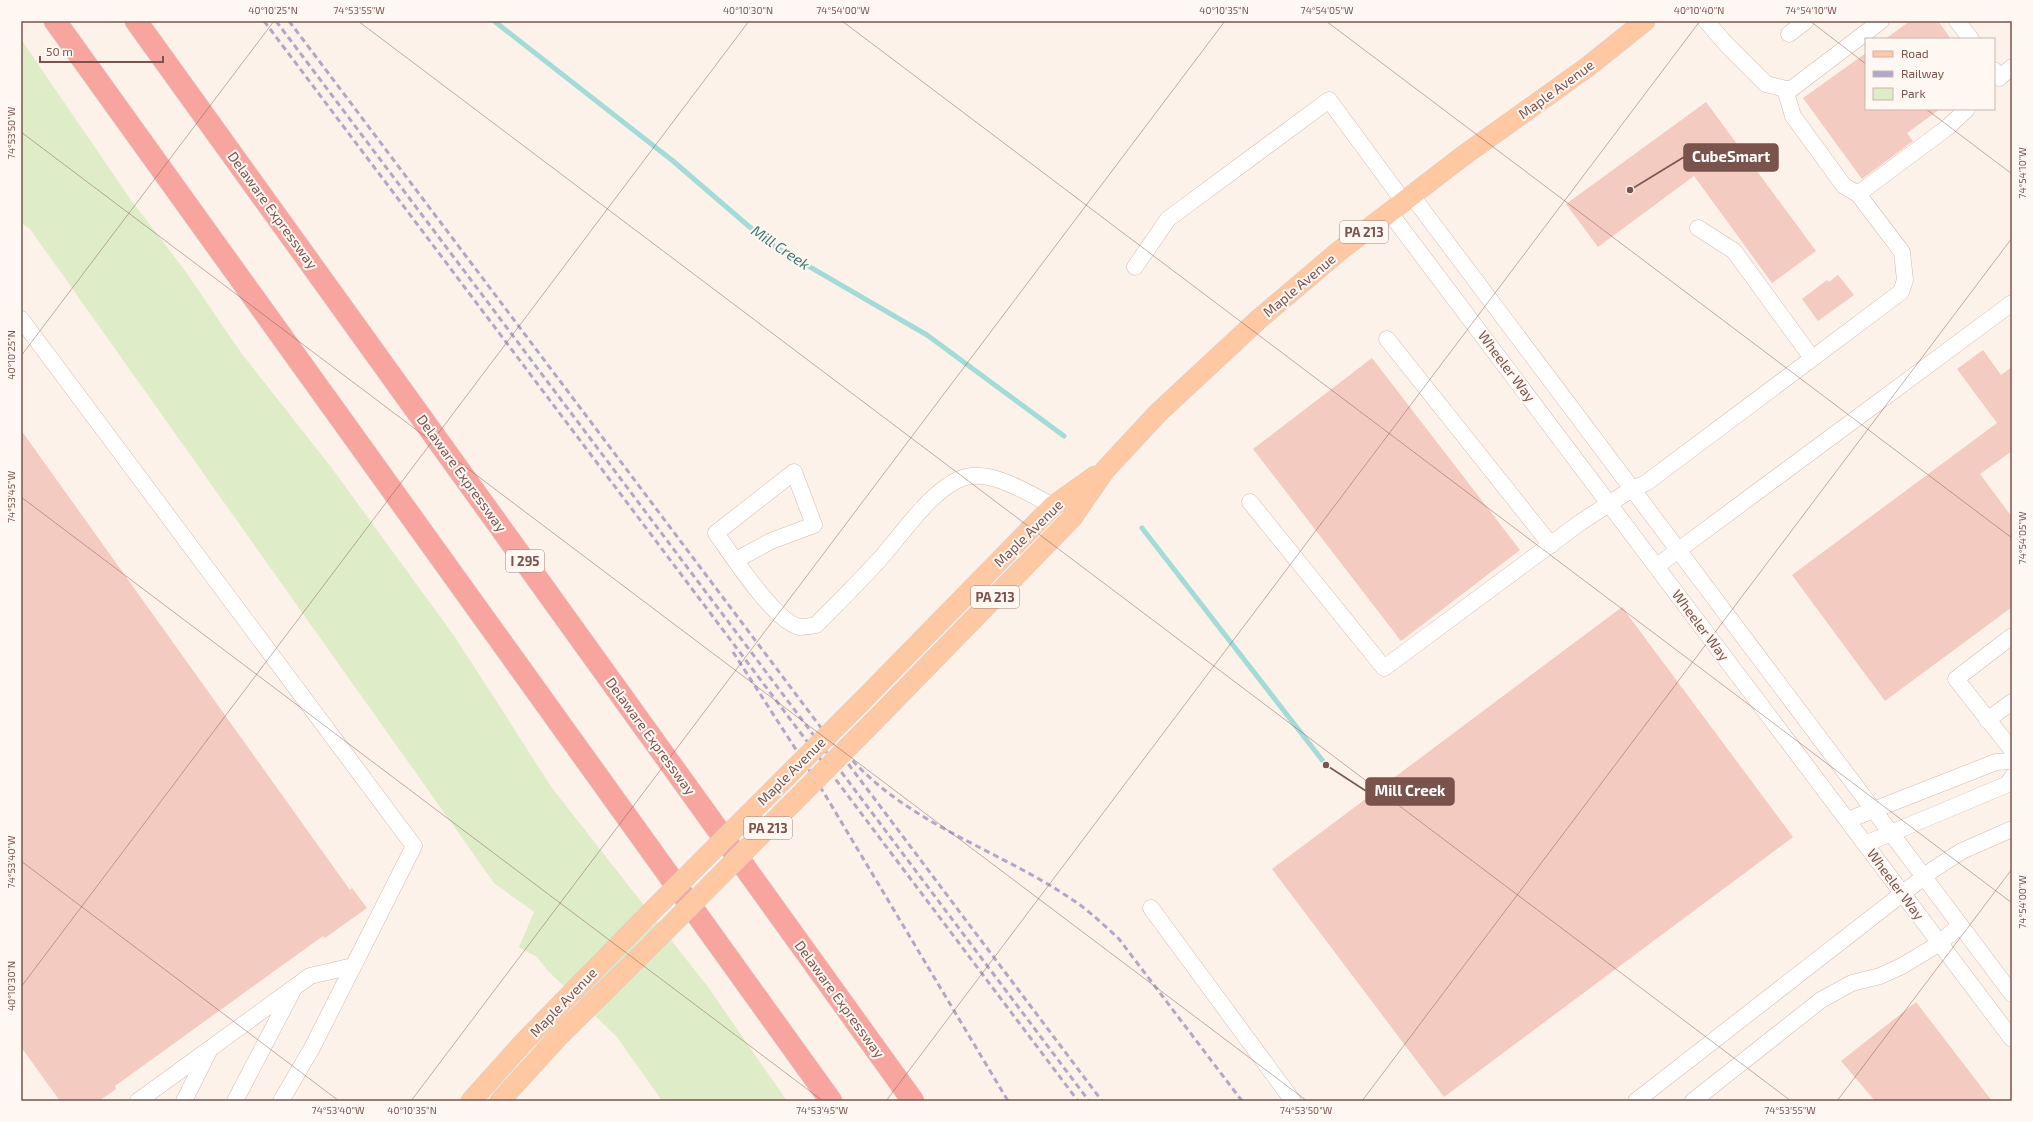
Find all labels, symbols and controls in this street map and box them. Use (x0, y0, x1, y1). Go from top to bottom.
text: 40°10'25"N (248, 4, 298, 16)
text: 74°53'55"W (333, 4, 385, 16)
text: 40°10'30"N (723, 4, 773, 16)
text: 74°54'00"W (816, 4, 870, 16)
text: 40°10'35"N (1199, 4, 1249, 16)
text: 74°54'05"W (1301, 4, 1354, 16)
text: 40°10'40"N (1674, 4, 1724, 16)
text: 74°54'10"W (1785, 4, 1837, 16)
scale bar (40, 38, 163, 64)
legend (1865, 38, 1995, 110)
text: 50 m (46, 44, 73, 58)
text: Road (1901, 46, 1929, 60)
street label: Maple Avenue (1515, 56, 1597, 122)
text: Railway (1901, 66, 1945, 80)
text: Park (1901, 86, 1926, 100)
text: 74°53'50"W (5, 106, 17, 159)
callout: CubeSmart (1684, 144, 1778, 171)
text: CubeSmart (1692, 147, 1770, 165)
text: 74°54'10"W (2016, 147, 2028, 199)
street label: Delaware Expressway (225, 148, 322, 273)
water label: Mill Creek (748, 221, 814, 273)
road number: PA 213 (1340, 221, 1388, 243)
street label: Maple Avenue (1259, 250, 1339, 320)
street label: Wheeler Way (1475, 327, 1540, 405)
text: 40°10'25"N (5, 330, 17, 380)
street label: Delaware Expressway (414, 411, 511, 536)
text: 74°53'45"W (5, 470, 17, 523)
street label: Maple Avenue (990, 496, 1066, 570)
text: 74°54'05"W (2016, 511, 2028, 564)
road number: I 295 (506, 550, 544, 572)
road number: PA 213 (971, 586, 1019, 608)
street label: Wheeler Way (1669, 586, 1734, 664)
street label: Delaware Expressway (603, 674, 700, 799)
street label: Maple Avenue (753, 733, 829, 809)
callout: Mill Creek (1366, 778, 1454, 805)
text: Mill Creek (1374, 781, 1446, 799)
road number: PA 213 (744, 817, 792, 839)
text: 74°53'40"W (5, 835, 17, 888)
street label: Wheeler Way (1864, 845, 1929, 923)
text: 74°54'00"W (2016, 875, 2028, 929)
street label: Delaware Expressway (792, 937, 889, 1062)
text: 40°10'30"N (5, 961, 17, 1011)
street label: Maple Avenue (526, 964, 600, 1040)
text: 74°53'40"W (312, 1104, 365, 1116)
text: 40°10'35"N (387, 1104, 437, 1116)
text: 74°53'45"W (796, 1104, 849, 1116)
text: 74°53'50"W (1280, 1104, 1333, 1116)
text: 74°53'55"W (1764, 1104, 1816, 1116)

